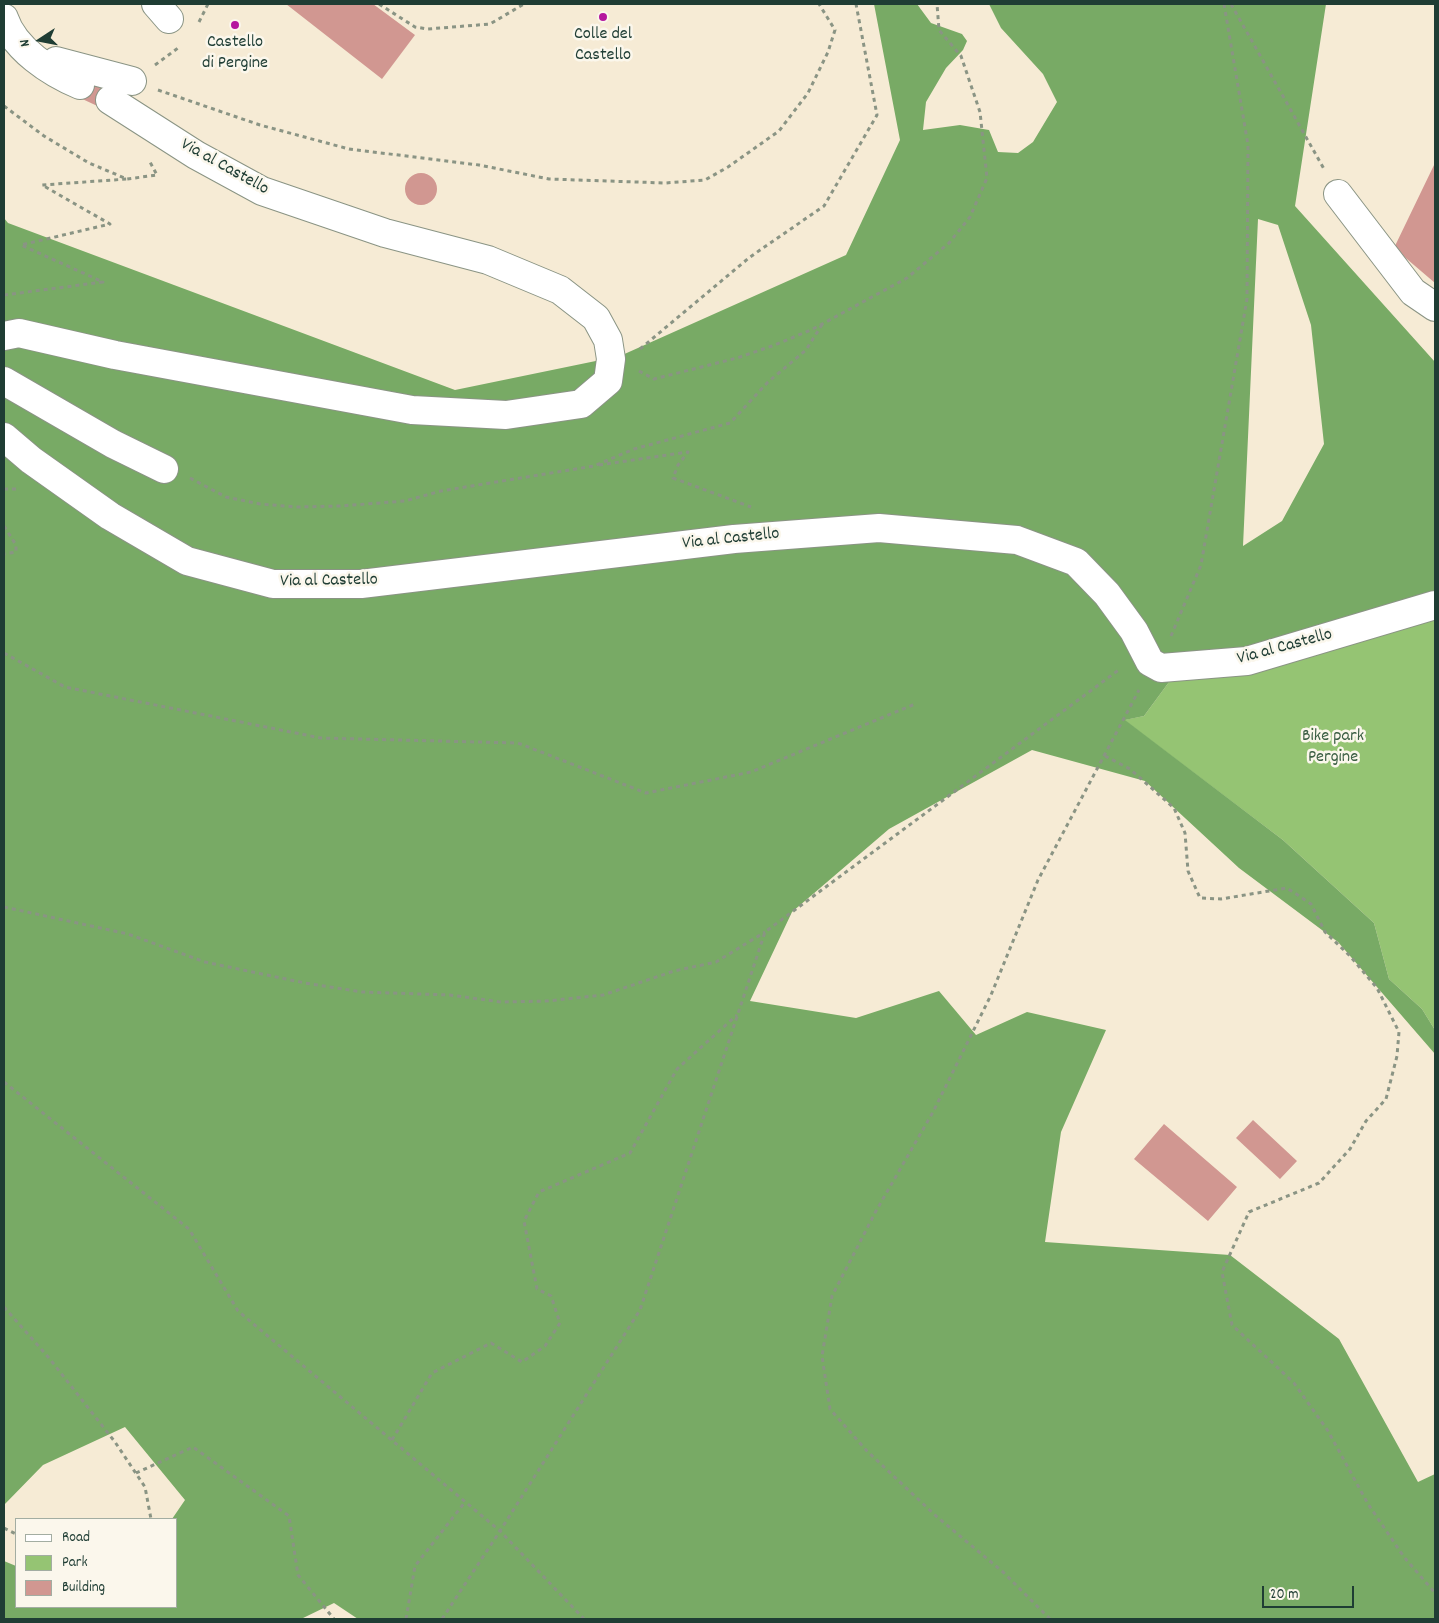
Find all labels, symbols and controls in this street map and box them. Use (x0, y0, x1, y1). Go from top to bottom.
marker: Colle del Castello (597, 11, 609, 23)
north arrow (15, 15, 65, 65)
marker: Castello di Pergine (229, 19, 241, 31)
place label: Colle del Castello (574, 25, 632, 68)
place label: Castello di Pergine (202, 33, 268, 76)
text: N (15, 38, 36, 48)
street label: Via al Castello (176, 135, 272, 201)
street label: Via al Castello (681, 524, 781, 556)
street label: Via al Castello (280, 570, 378, 594)
street label: Via al Castello (1235, 625, 1335, 671)
park label: Bike park Pergine (1302, 727, 1364, 770)
legend (15, 1518, 178, 1608)
text: Road (62, 1527, 90, 1549)
text: Park (62, 1552, 88, 1574)
scale bar (1264, 1576, 1356, 1608)
text: Building (62, 1577, 105, 1599)
text: 20 m (1270, 1584, 1298, 1606)

